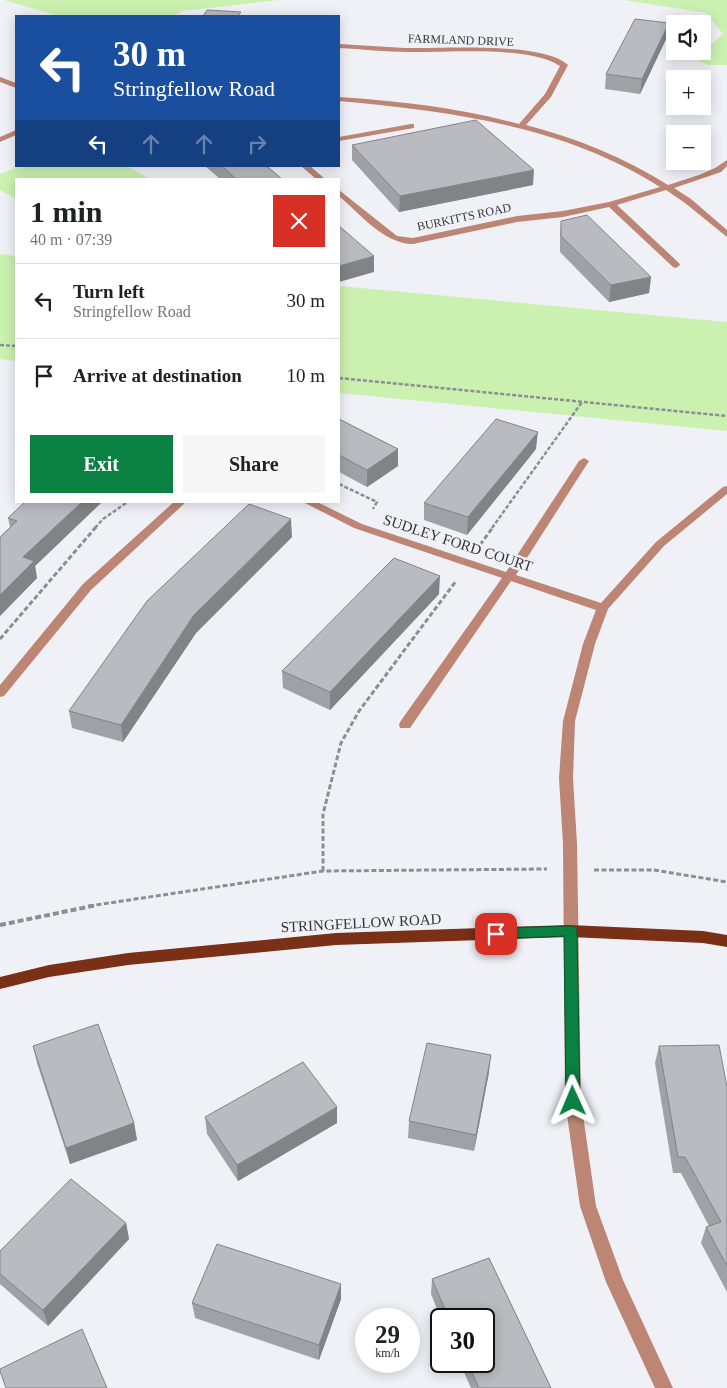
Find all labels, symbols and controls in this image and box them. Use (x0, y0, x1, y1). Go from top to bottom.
map controls (666, 15, 711, 170)
button: sound (666, 15, 711, 60)
street label: FARMLAND DRIVE (408, 31, 514, 49)
icon: left (30, 35, 95, 100)
text: 30 m (113, 35, 186, 74)
button: + (666, 70, 711, 115)
text: Stringfellow Road (113, 76, 275, 101)
button: − (666, 125, 711, 170)
icon: left (84, 130, 112, 158)
icon: ahead (137, 130, 165, 158)
icon: ahead (190, 130, 218, 158)
icon: right (243, 130, 271, 158)
text: 1 min (30, 195, 103, 228)
button: close (273, 195, 325, 247)
street label: BURKITTS ROAD (416, 200, 513, 234)
text: 40 m · 07:39 (30, 231, 112, 248)
text: Turn left (73, 281, 145, 302)
icon: left (30, 287, 58, 315)
text: 30 m (286, 290, 325, 311)
text: Stringfellow Road (73, 303, 191, 320)
icon: arrive (30, 362, 58, 390)
text: Arrive at destination (73, 365, 242, 386)
text: 10 m (286, 365, 325, 386)
button: Exit (30, 435, 173, 493)
button: Share (183, 435, 325, 493)
street label: SUDLEY FORD COURT (381, 511, 535, 575)
street label: STRINGFELLOW ROAD (280, 911, 442, 935)
pin (475, 913, 517, 955)
icon: arrive (482, 920, 510, 948)
position arrow (546, 1074, 598, 1126)
speed limit sign: 30 (430, 1308, 495, 1373)
text: 29 (375, 1321, 400, 1348)
text: km/h (375, 1346, 400, 1360)

